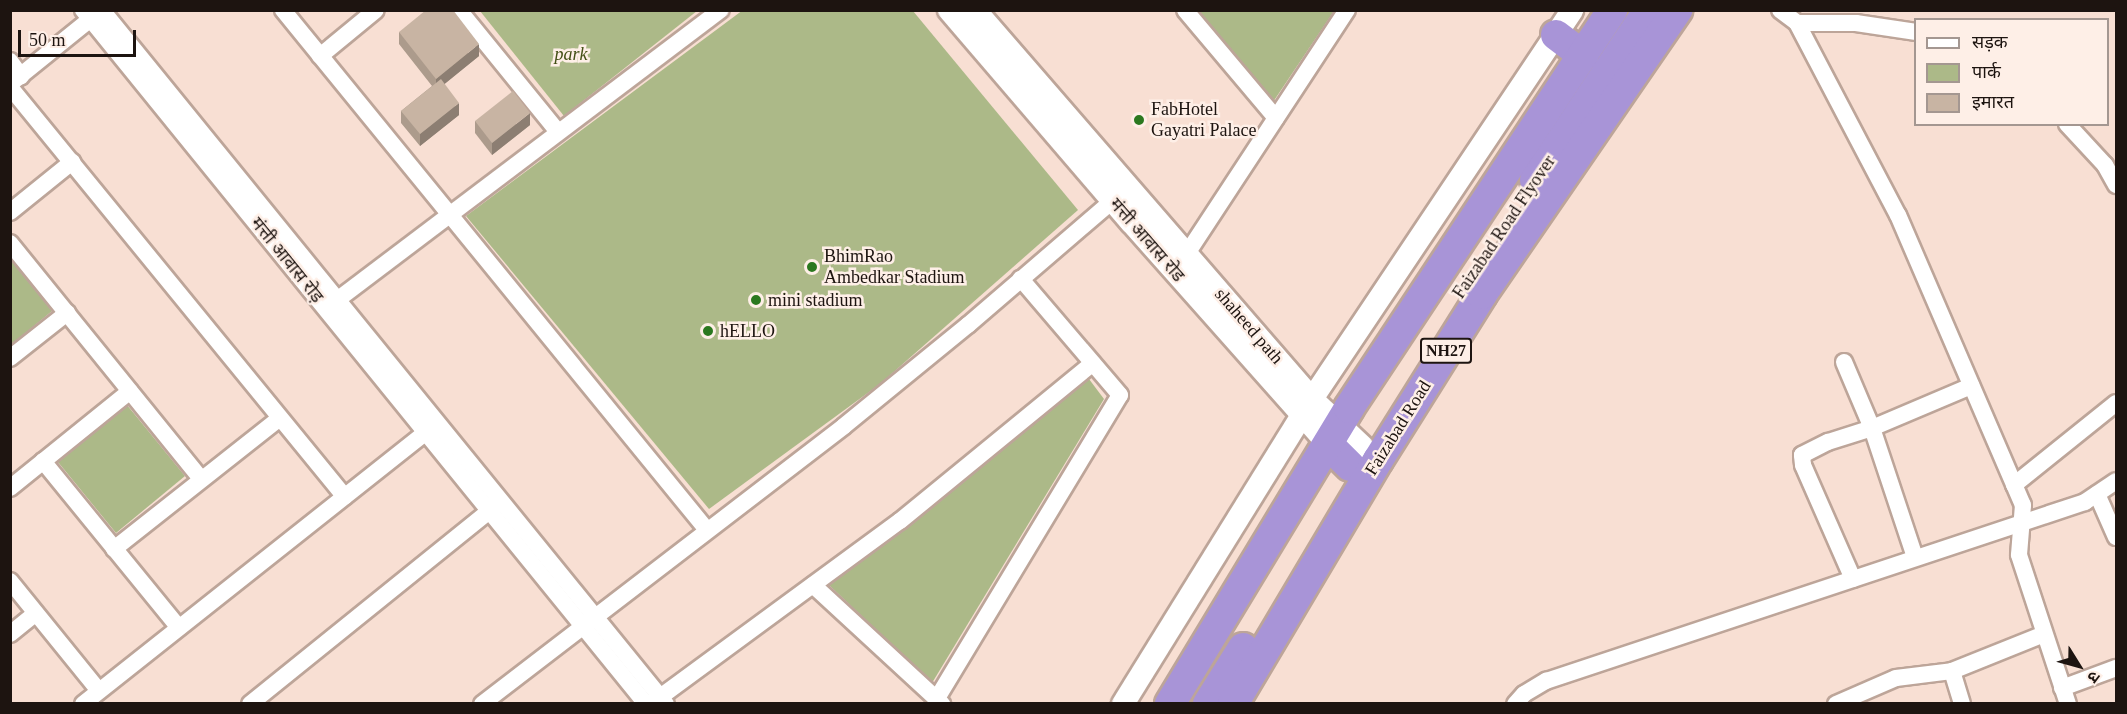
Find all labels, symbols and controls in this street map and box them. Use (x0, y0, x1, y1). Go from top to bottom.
scale bar (21, 18, 140, 56)
legend (1914, 18, 2109, 126)
text: 50 m (29, 30, 66, 50)
text: सड़क (1972, 32, 2008, 52)
park label: park (555, 43, 587, 65)
text: पार्क (1972, 62, 2001, 82)
text: इमारत (1972, 92, 2014, 112)
place label: FabHotel Gayatri Palace (1151, 99, 1256, 142)
marker: FabHotel Gayatri Palace (1132, 113, 1146, 127)
street label: Faizabad Road Flyover (1448, 151, 1560, 303)
street label: मंत्ती आवास रोड (1105, 194, 1189, 286)
street label: मंत्ती आवास रोड़ (246, 213, 328, 307)
place label: BhimRao Ambedkar Stadium (824, 246, 964, 288)
marker: BhimRao Ambedkar Stadium (805, 260, 819, 274)
street label: shaheed path (1210, 284, 1288, 368)
place label: mini stadium (768, 289, 862, 311)
marker: mini stadium (749, 293, 763, 307)
place label: hELLO (720, 320, 775, 342)
marker: hELLO (701, 324, 715, 338)
road number: NH27 (1419, 338, 1473, 364)
street label: Faizabad Road (1360, 377, 1436, 479)
north arrow (2049, 636, 2109, 696)
text: उ (2084, 668, 2103, 686)

